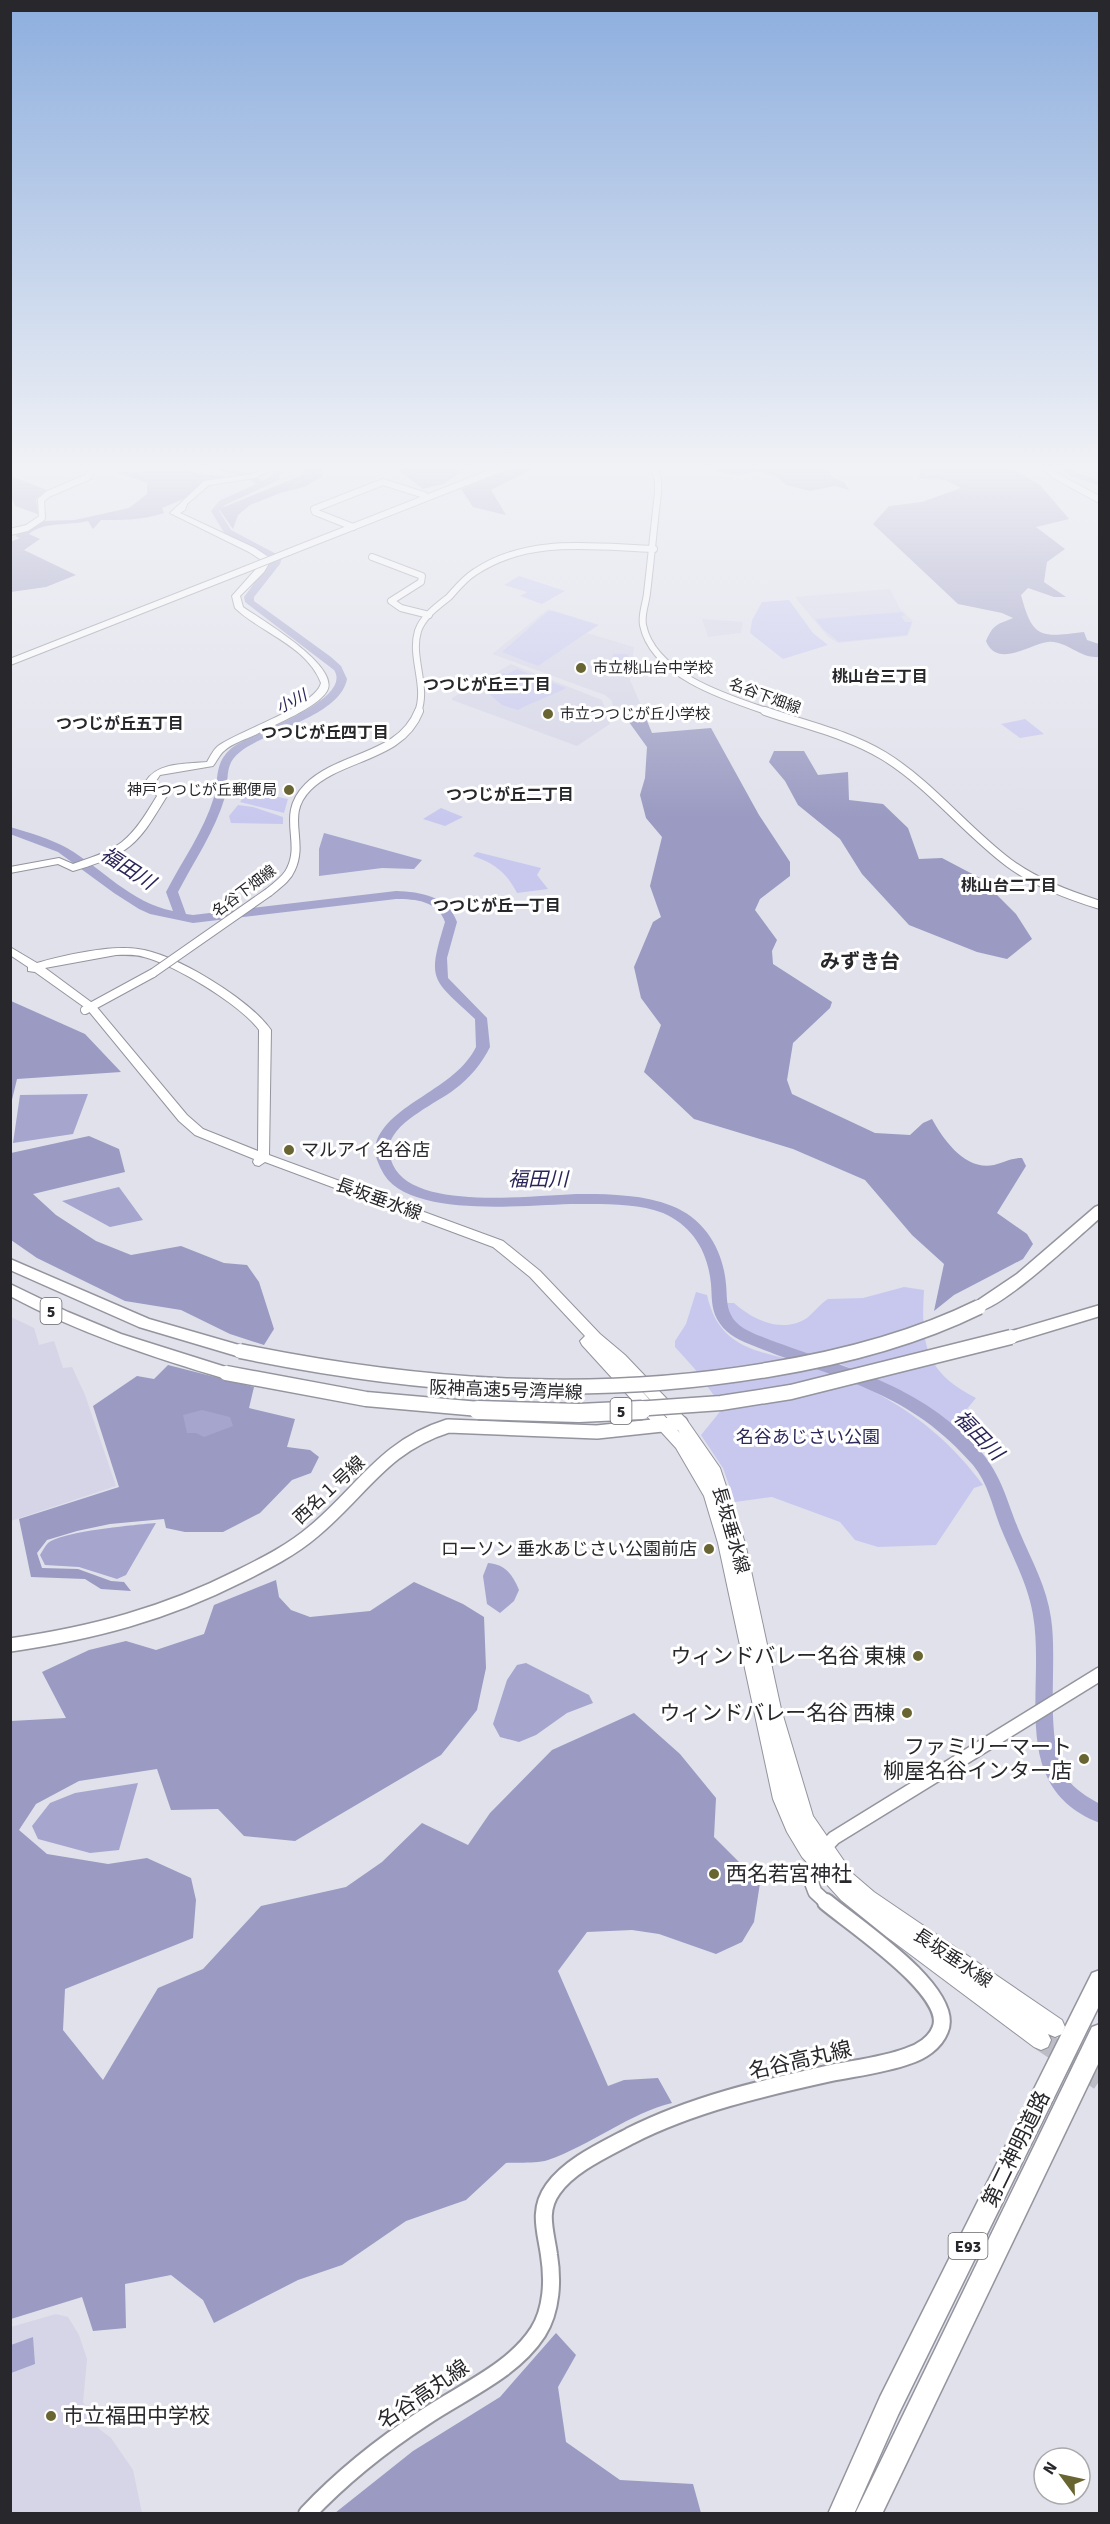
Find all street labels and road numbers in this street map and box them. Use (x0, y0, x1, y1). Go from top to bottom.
street label: 名谷下畑線 (727, 675, 803, 717)
street label: 名谷下畑線 (209, 861, 279, 921)
street label: 長坂垂水線 (333, 1173, 425, 1225)
road number: 5 (40, 1298, 62, 1324)
street label: 阪神高速5号湾岸線 (429, 1376, 583, 1404)
road number: 5 (610, 1398, 632, 1424)
street label: 西名１号線 (289, 1451, 369, 1529)
street label: 長坂垂水線 (708, 1484, 754, 1576)
street label: 長坂垂水線 (910, 1924, 996, 1992)
street label: 名谷高丸線 (746, 2036, 854, 2084)
street label: 第二神明道路 (977, 2087, 1055, 2211)
road number: E93 (948, 2233, 988, 2259)
street label: 名谷高丸線 (372, 2354, 474, 2434)

